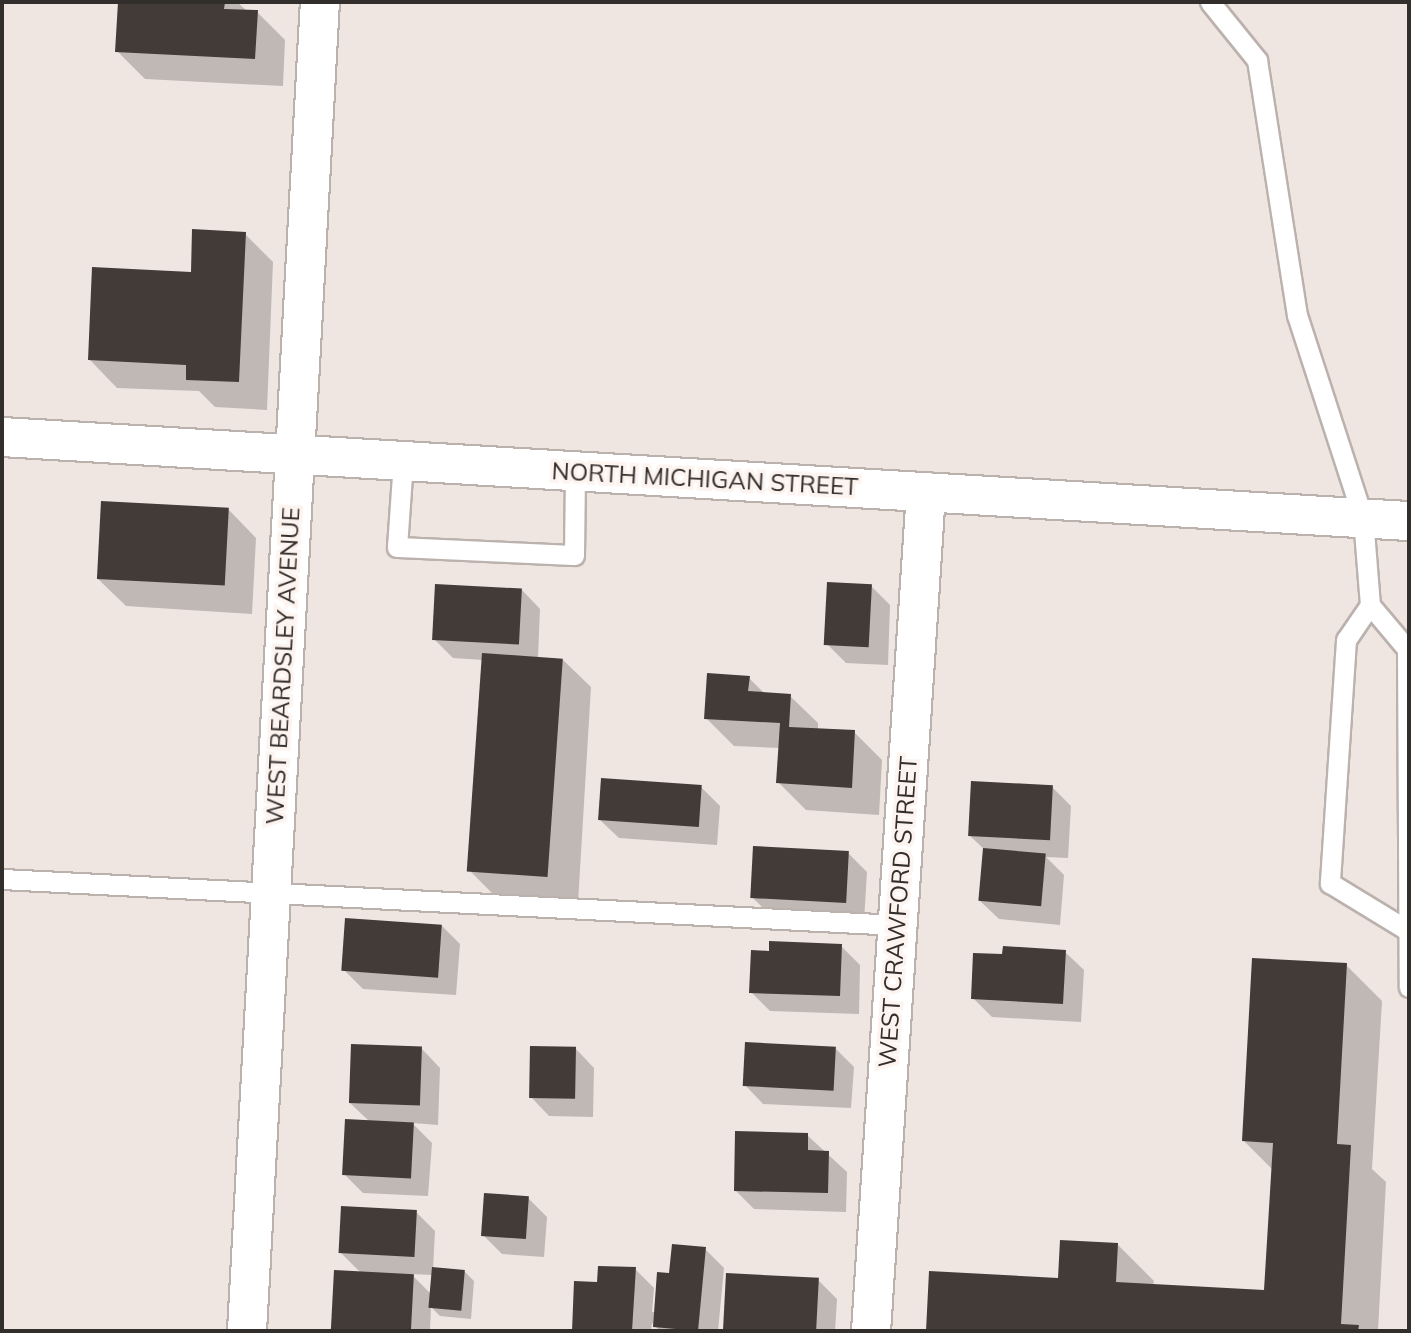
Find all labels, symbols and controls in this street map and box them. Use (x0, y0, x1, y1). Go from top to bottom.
street label: NORTH MICHIGAN STREET (551, 457, 859, 501)
street label: WEST BEARDSLEY AVENUE (260, 507, 306, 825)
street label: WEST CRAWFORD STREET (873, 755, 923, 1069)

